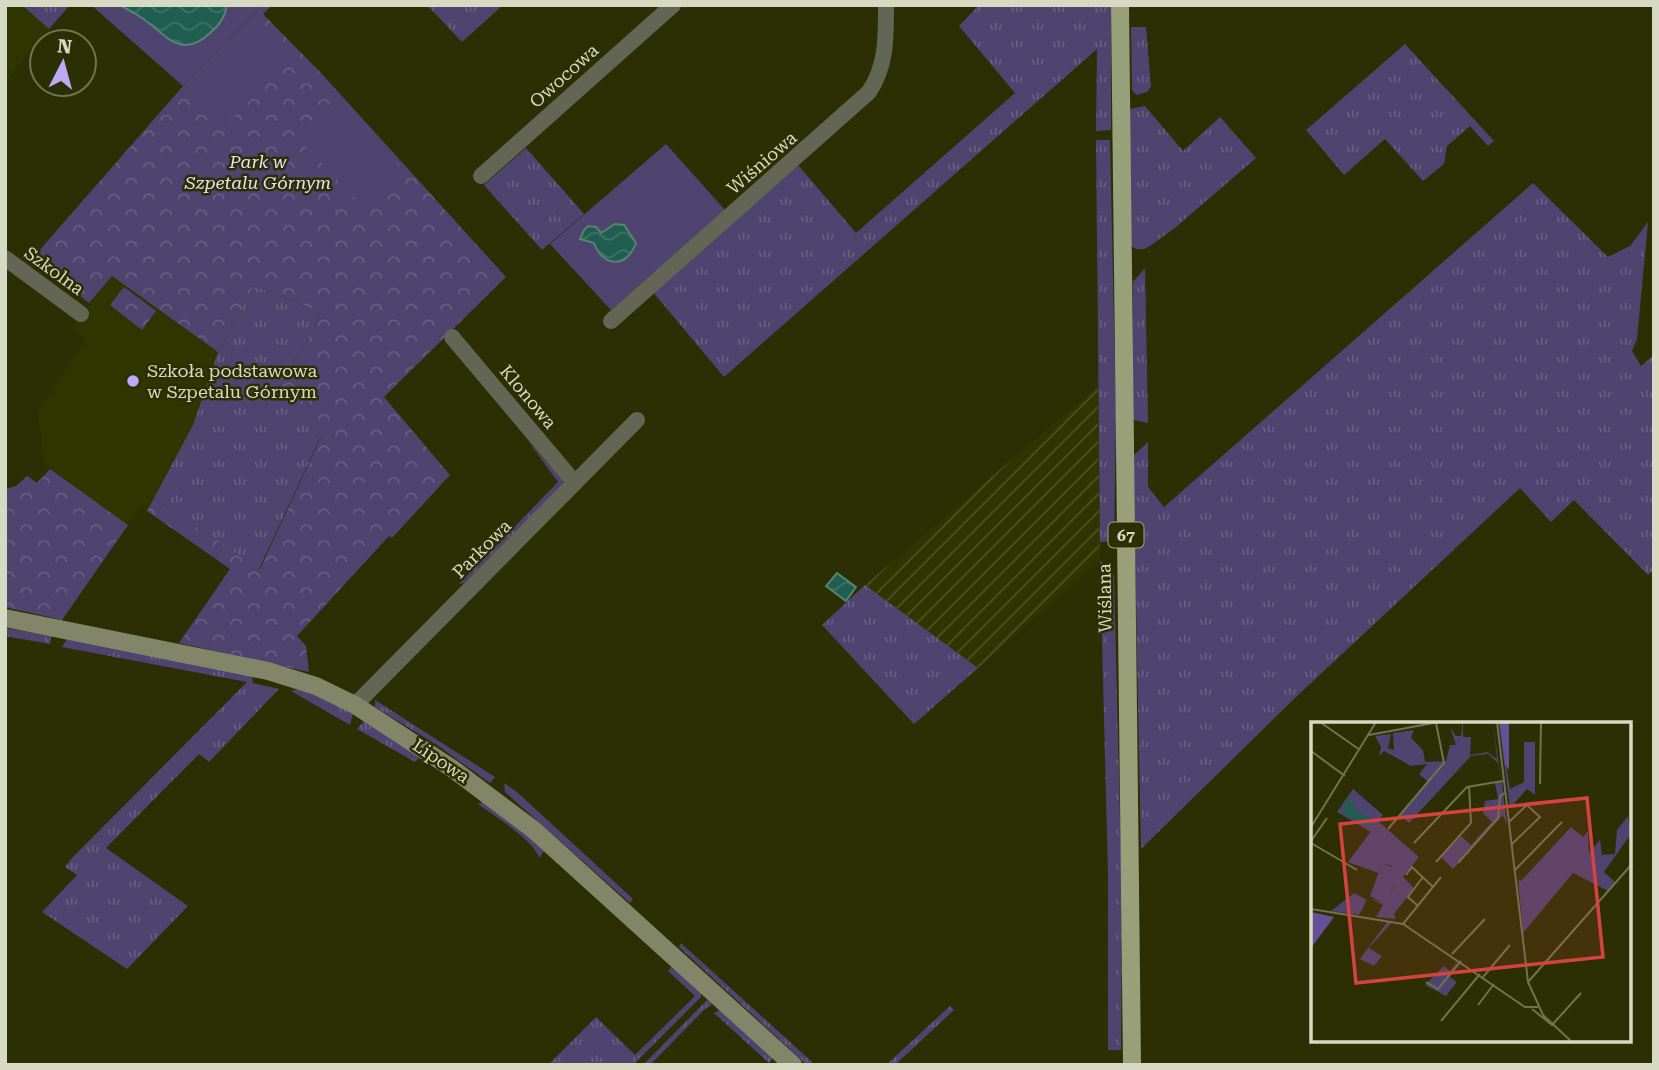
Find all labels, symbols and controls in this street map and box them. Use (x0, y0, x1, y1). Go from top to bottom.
north arrow (28, 28, 98, 98)
text: N (56, 34, 74, 59)
street label: Owocowa (525, 39, 602, 112)
street label: Wiśniowa (723, 127, 801, 198)
park label: Park w Szpetalu Górnym (184, 151, 331, 193)
street label: Szkolna (20, 242, 88, 299)
place label: Szkoła podstawowa w Szpetalu Górnym (147, 360, 317, 402)
street label: Klonowa (496, 361, 561, 433)
marker: Szkoła podstawowa w Szpetalu Górnym (125, 373, 141, 389)
street label: Parkowa (448, 515, 515, 582)
road number: 67 (1108, 522, 1144, 548)
street label: Wiślana (1093, 563, 1116, 633)
inset map (1311, 722, 1631, 1042)
street label: Lipowa (409, 734, 474, 787)

